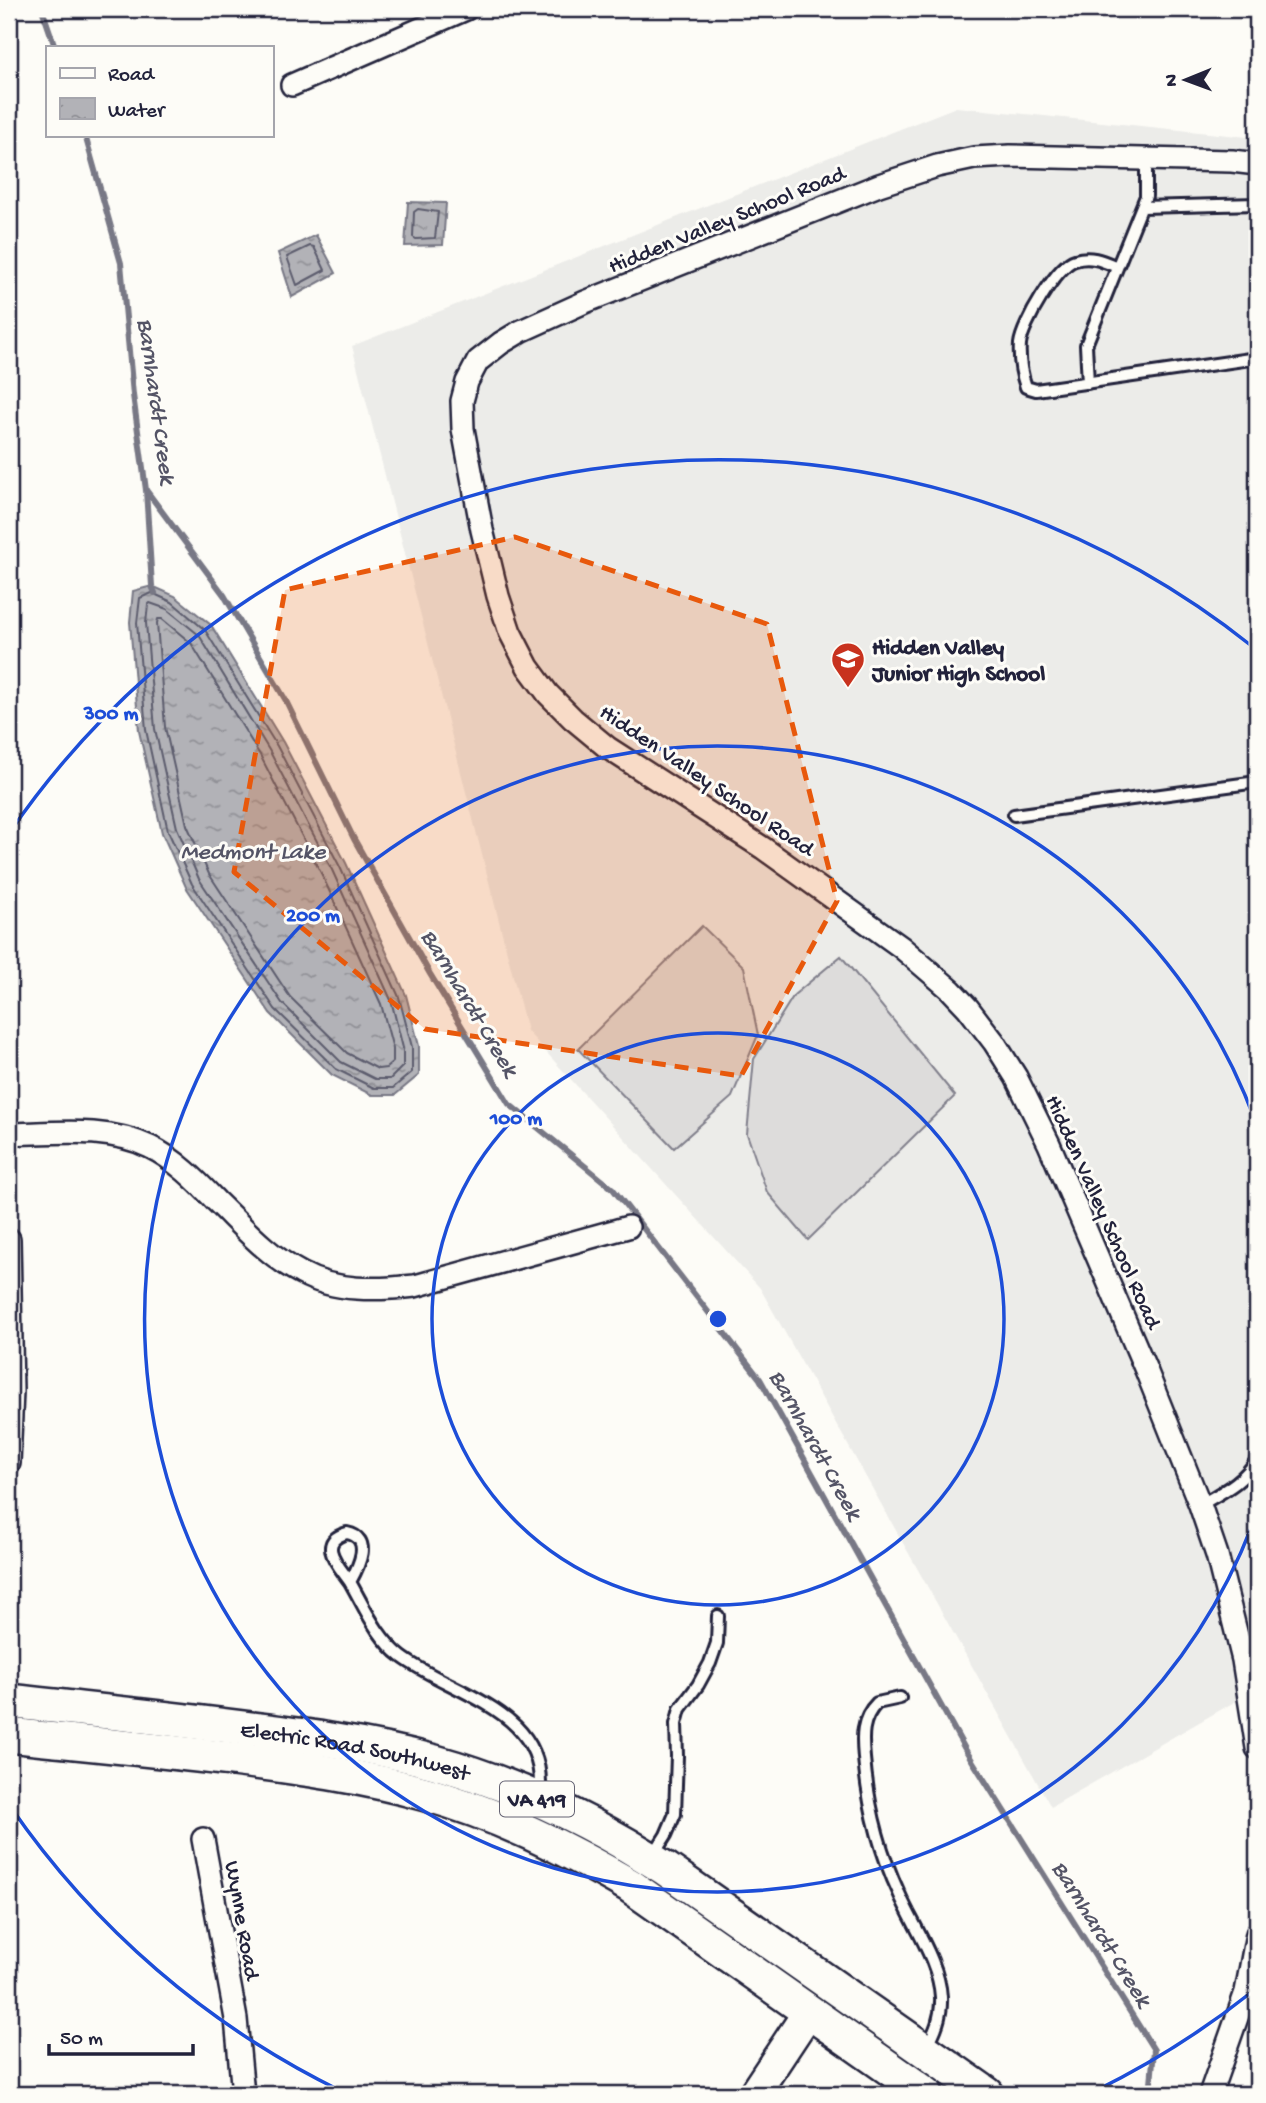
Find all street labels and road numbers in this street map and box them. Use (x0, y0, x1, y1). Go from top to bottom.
street label: Hidden Valley School Road (605, 161, 851, 281)
street label: Hidden Valley School Road (594, 700, 820, 865)
street label: Hidden Valley School Road (1038, 1091, 1166, 1335)
street label: Electric Road Southwest (239, 1718, 474, 1789)
road number: VA 419 (500, 1782, 574, 1816)
street label: Wynne Road (217, 1859, 265, 1984)

